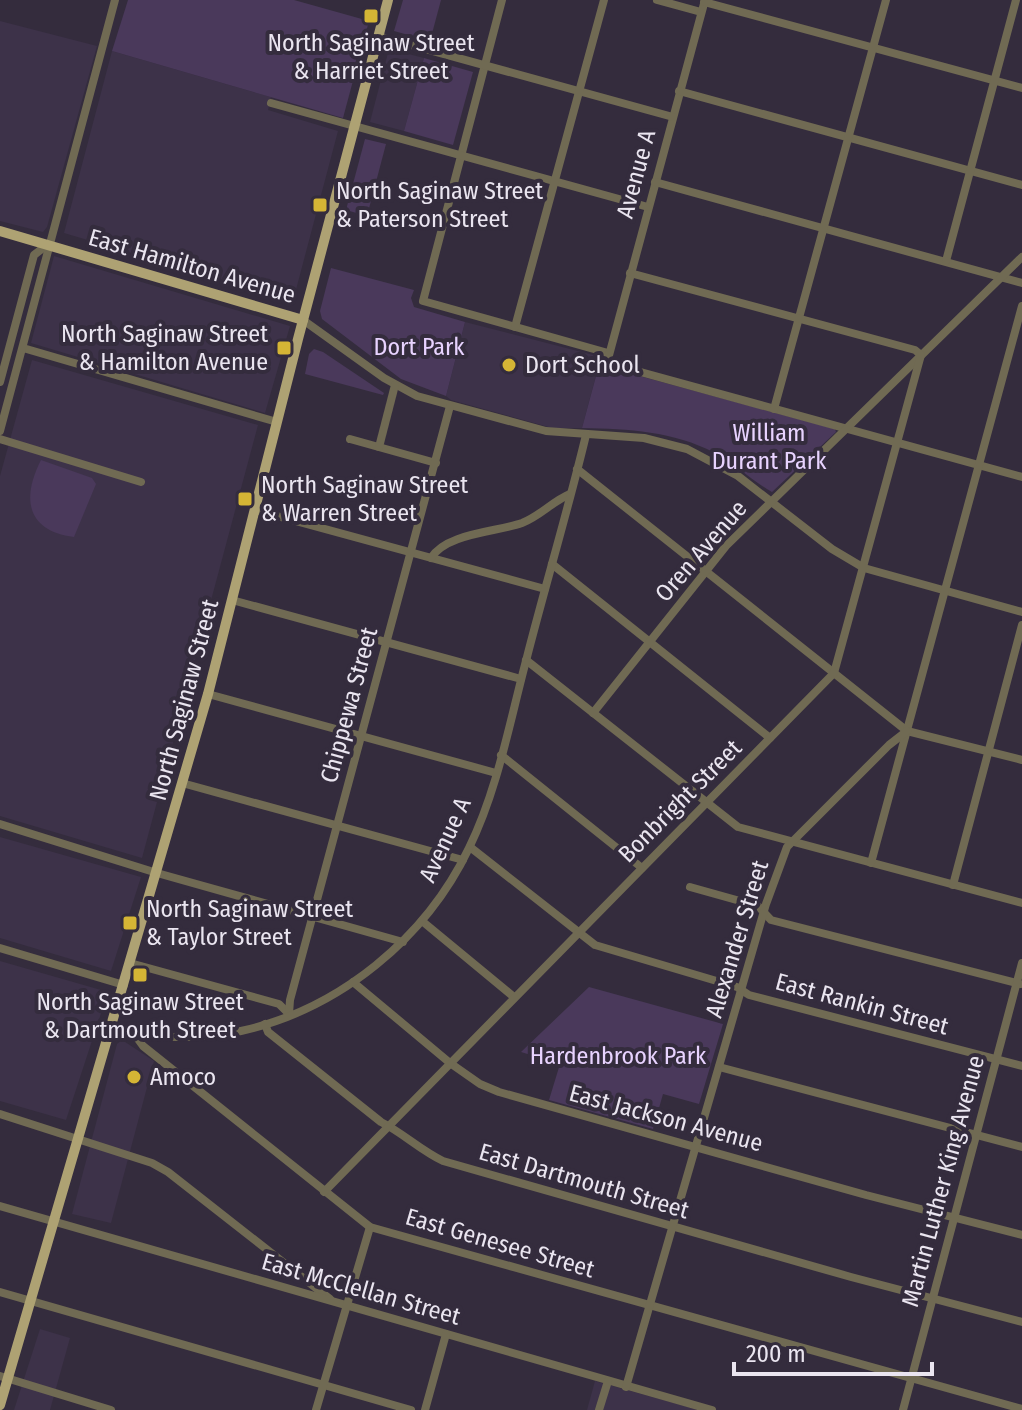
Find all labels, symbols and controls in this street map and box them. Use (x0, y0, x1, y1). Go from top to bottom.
marker: North Saginaw Street & Harriet Street (362, 7, 380, 25)
place label: North Saginaw Street & Harriet Street (267, 29, 475, 85)
street label: Avenue A (611, 126, 661, 221)
place label: North Saginaw Street & Paterson Street (336, 177, 543, 233)
marker: North Saginaw Street & Paterson Street (311, 196, 329, 214)
street label: East Hamilton Avenue (85, 223, 299, 309)
place label: North Saginaw Street & Hamilton Avenue (61, 320, 268, 376)
park label: Dort Park (373, 333, 465, 361)
marker: North Saginaw Street & Hamilton Avenue (275, 339, 293, 357)
place label: Dort School (525, 351, 640, 379)
marker: Dort School (500, 356, 518, 374)
park label: William Durant Park (712, 419, 827, 475)
place label: North Saginaw Street & Warren Street (261, 471, 468, 527)
marker: North Saginaw Street & Warren Street (236, 490, 254, 508)
street label: Oren Avenue (649, 495, 753, 607)
street label: North Saginaw Street (144, 596, 224, 804)
street label: Chippewa Street (315, 624, 383, 786)
street label: Bonbright Street (613, 734, 747, 868)
street label: Avenue A (413, 793, 477, 887)
street label: Alexander Street (700, 857, 774, 1021)
place label: North Saginaw Street & Taylor Street (146, 895, 353, 951)
marker: North Saginaw Street & Taylor Street (121, 914, 139, 932)
marker: North Saginaw Street & Dartmouth Street (131, 966, 149, 984)
street label: East Rankin Street (772, 967, 952, 1041)
place label: North Saginaw Street & Dartmouth Street (36, 988, 244, 1044)
park label: Hardenbrook Park (530, 1042, 707, 1070)
street label: Martin Luther King Avenue (896, 1052, 990, 1310)
place label: Amoco (150, 1063, 216, 1091)
marker: Amoco (125, 1068, 143, 1086)
street label: East Jackson Avenue (566, 1079, 766, 1157)
street label: East Dartmouth Street (476, 1138, 692, 1224)
street label: East Genesee Street (402, 1203, 598, 1283)
street label: East McClellan Street (258, 1247, 464, 1331)
scale bar (734, 1326, 932, 1376)
text: 200 m (746, 1340, 806, 1368)

